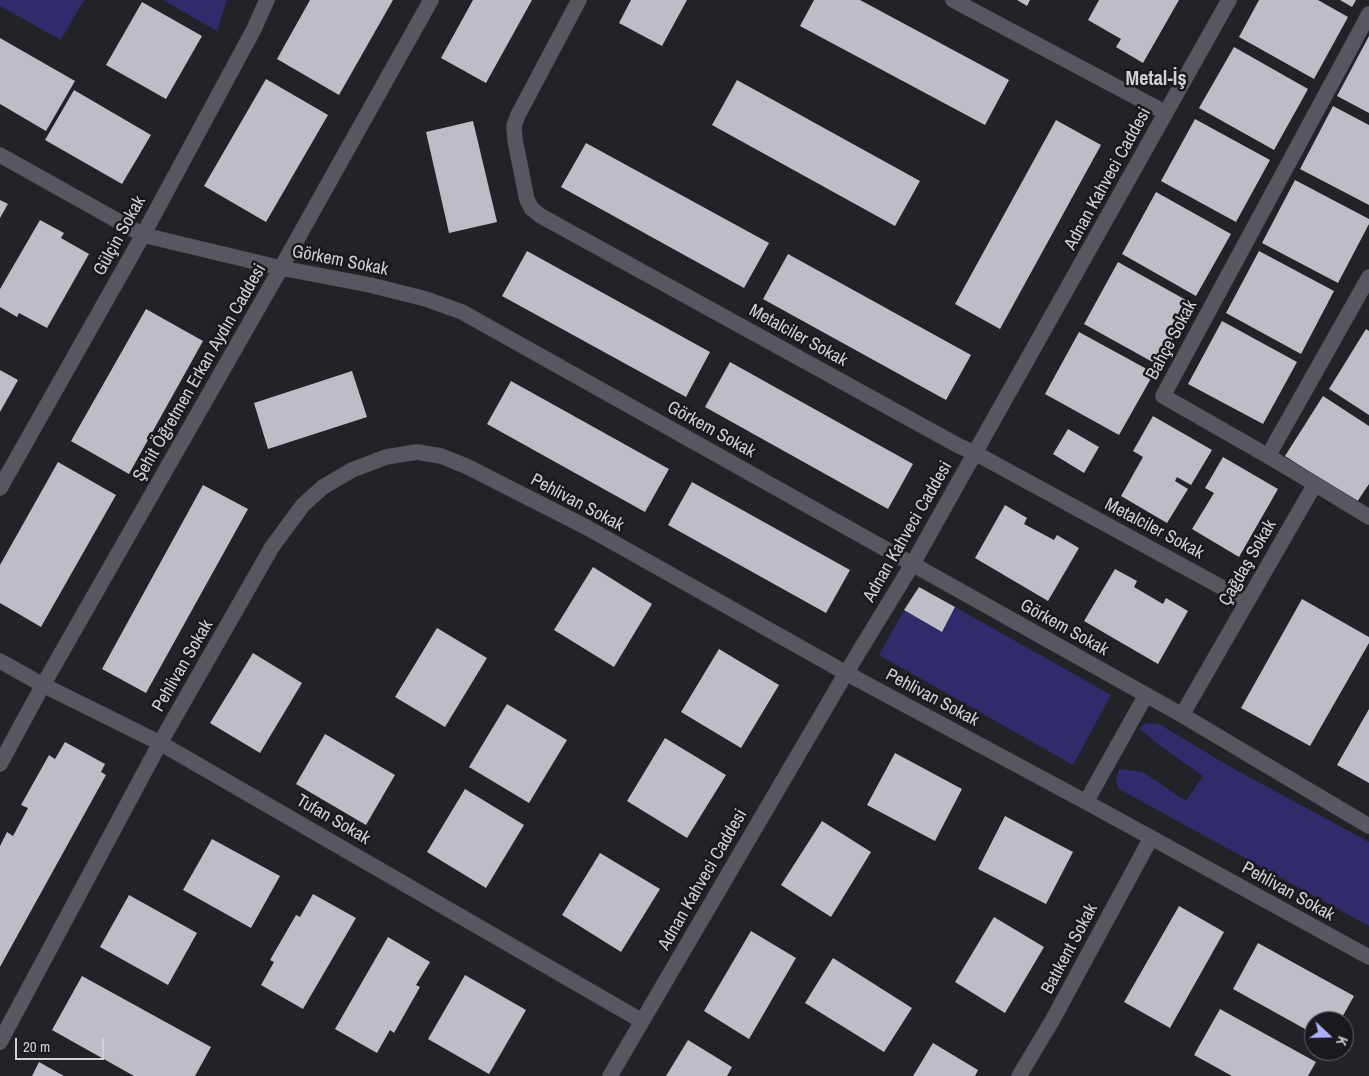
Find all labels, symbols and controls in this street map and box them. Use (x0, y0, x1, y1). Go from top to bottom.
district label: Metal-İş (1125, 68, 1187, 92)
street label: Adnan Kahveci Caddesi (1060, 104, 1156, 254)
street label: Gülçin Sokak (89, 192, 151, 280)
street label: Görkem Sokak (290, 241, 390, 281)
street label: Şehit Öğretmen Erkan Aydın Caddesi (129, 260, 271, 486)
street label: Bahçe Sokak (1142, 297, 1202, 383)
street label: Metalciler Sokak (745, 300, 851, 372)
street label: Görkem Sokak (663, 397, 759, 463)
street label: Adnan Kahveci Caddesi (859, 458, 957, 606)
street label: Pehlivan Sokak (527, 469, 627, 537)
street label: Metalciler Sokak (1101, 494, 1207, 564)
street label: Çağdaş Sokak (1215, 516, 1281, 610)
street label: Görkem Sokak (1016, 595, 1112, 661)
street label: Pehlivan Sokak (148, 616, 218, 716)
street label: Pehlivan Sokak (882, 664, 982, 732)
street label: Tufan Sokak (292, 790, 374, 850)
street label: Adnan Kahveci Caddesi (654, 806, 752, 954)
street label: Pehlivan Sokak (1238, 858, 1338, 926)
street label: Batıkent Sokak (1037, 900, 1103, 998)
north arrow (1304, 1011, 1354, 1061)
scale bar (18, 1028, 106, 1060)
text: K (1332, 1034, 1352, 1048)
text: 20 m (23, 1036, 50, 1057)

